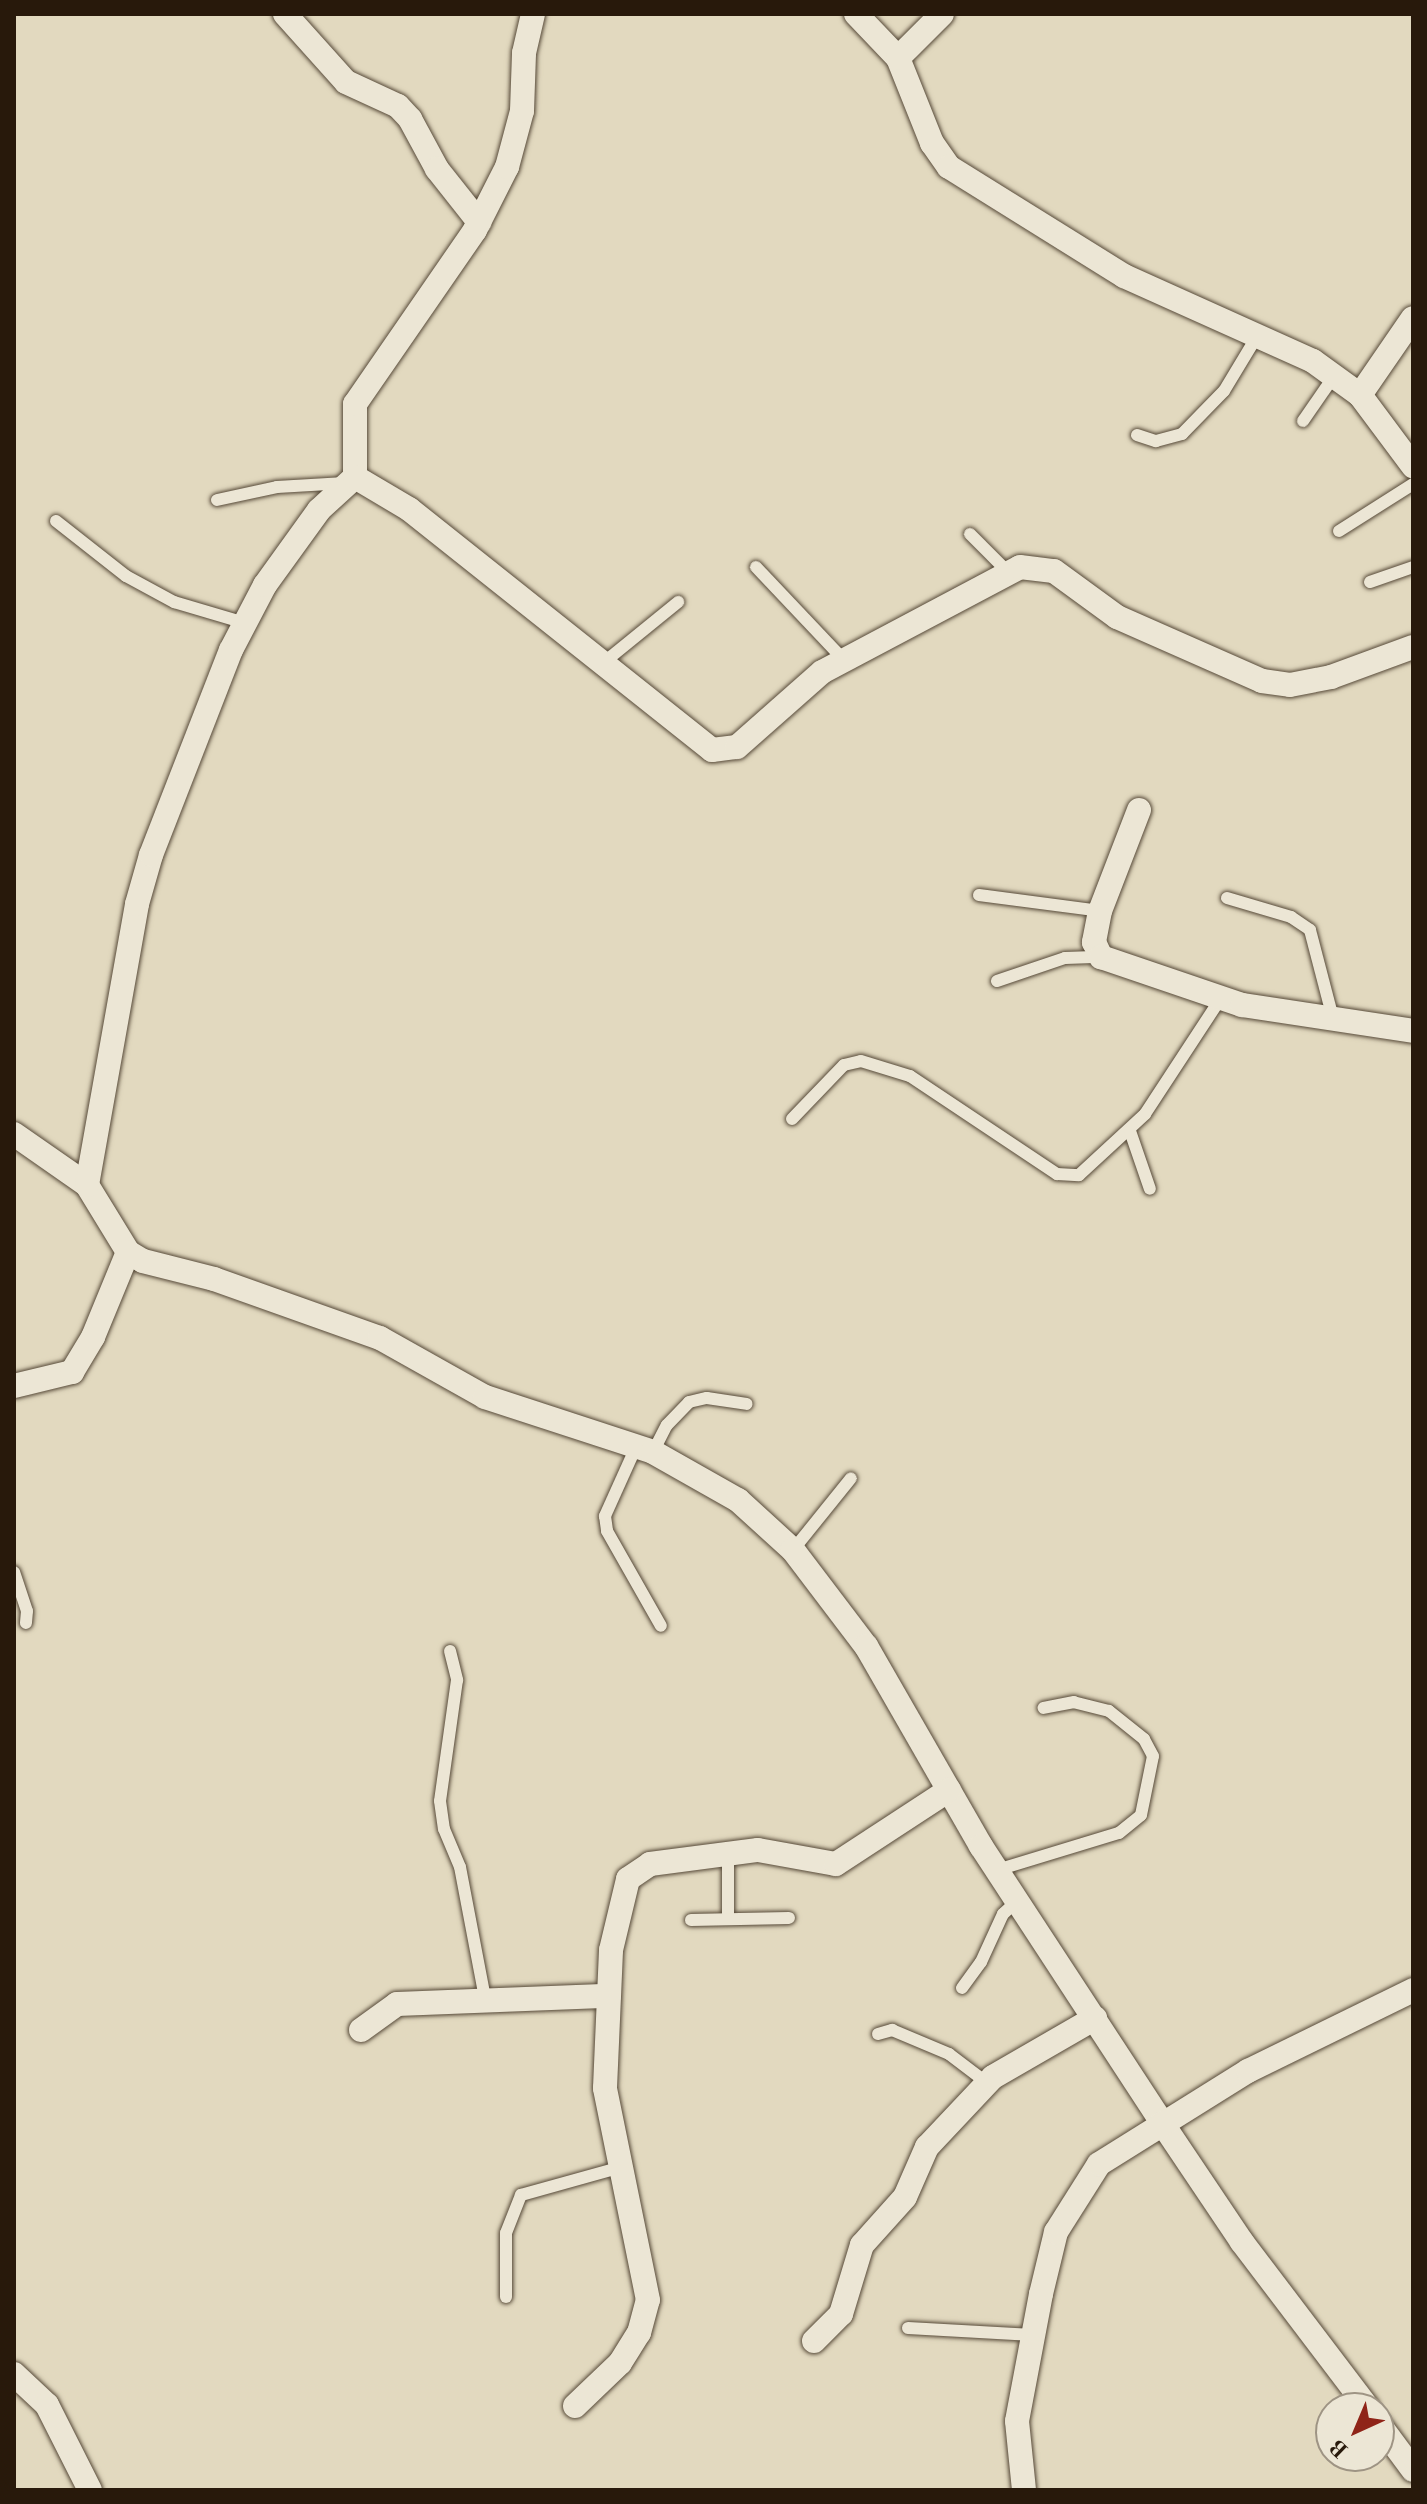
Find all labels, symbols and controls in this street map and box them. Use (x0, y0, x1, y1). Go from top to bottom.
north arrow (1315, 2392, 1395, 2472)
text: B (1326, 2434, 1353, 2461)

